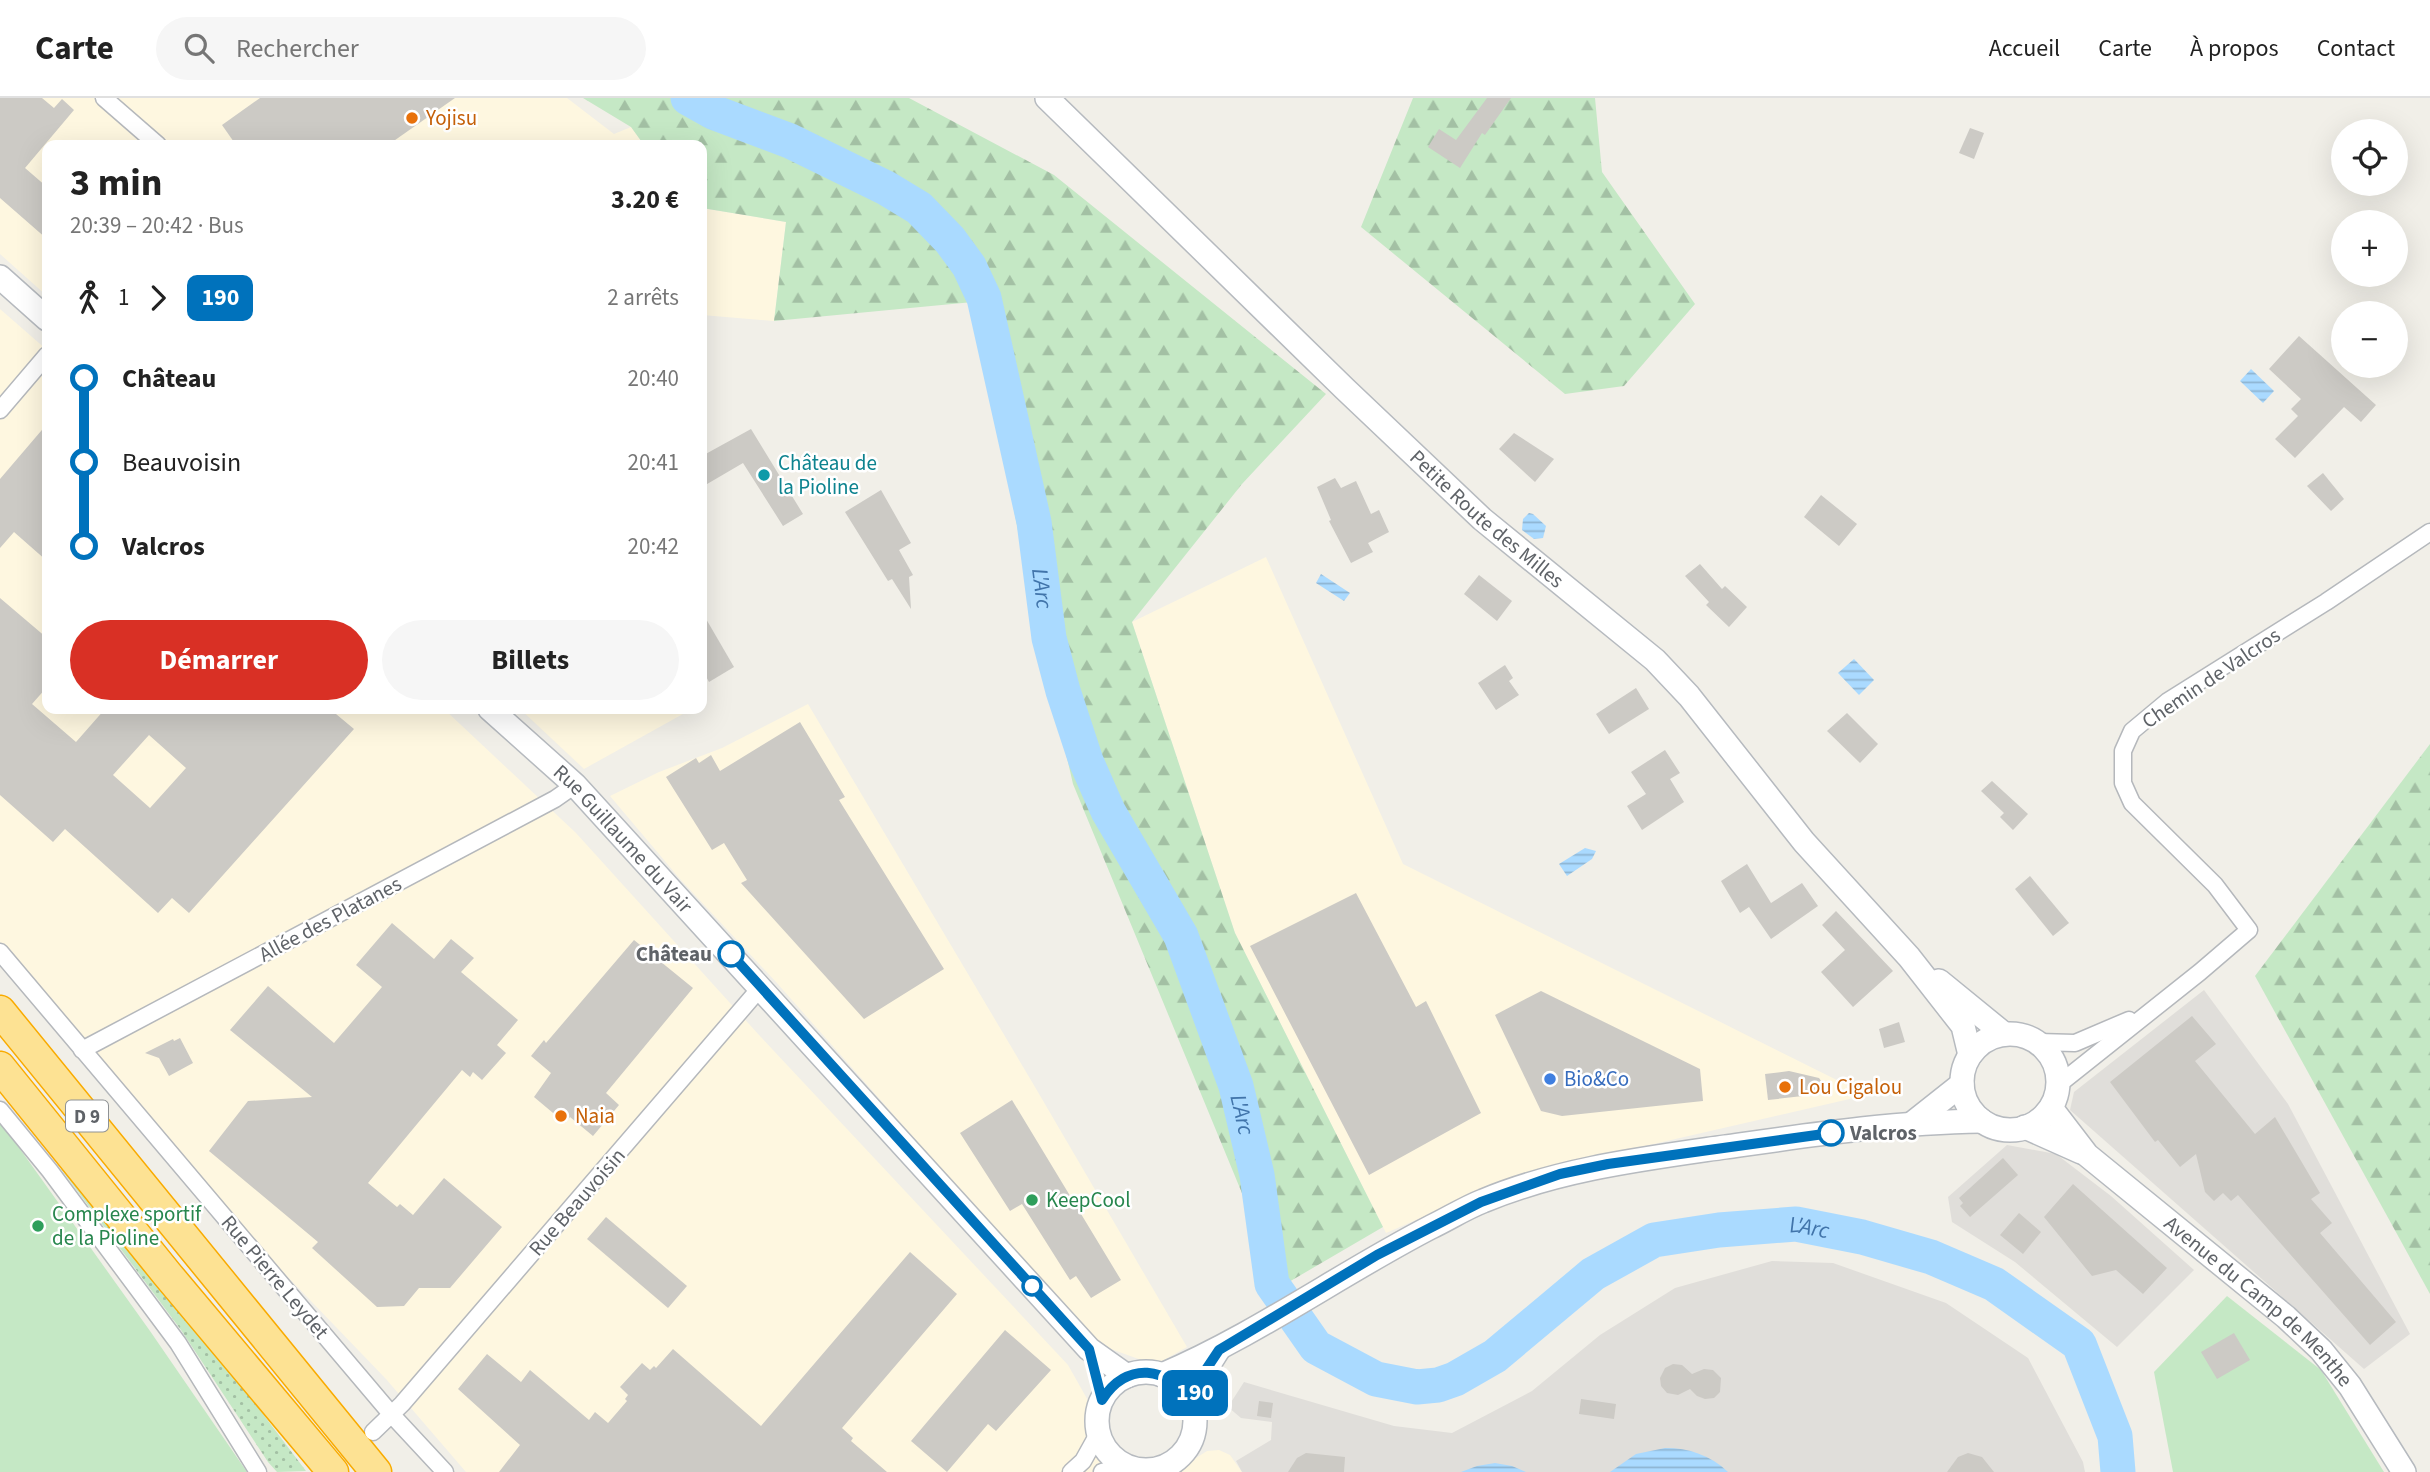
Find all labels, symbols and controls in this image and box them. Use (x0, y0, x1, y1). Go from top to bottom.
search box (156, 17, 646, 80)
text: Carte (35, 25, 114, 72)
icon: search (180, 29, 218, 67)
text: Rechercher (236, 30, 359, 67)
text: Accueil (1989, 31, 2060, 66)
text: Carte (2098, 31, 2152, 66)
text: À propos (2190, 31, 2279, 66)
text: Contact (2317, 31, 2395, 66)
place label: Yojisu (425, 103, 477, 133)
marker: Yojisu (404, 110, 420, 126)
map controls (2331, 119, 2408, 378)
button: locate (2331, 119, 2408, 196)
text: 3 min (70, 156, 162, 210)
text: 3.20 € (611, 181, 679, 218)
text: 20:39 – 20:42 · Bus (70, 209, 244, 242)
button: + (2331, 210, 2408, 287)
icon: walk (70, 279, 108, 317)
icon: forward (139, 279, 177, 317)
text: 190 (201, 280, 239, 315)
text: 1 (118, 281, 129, 314)
text: 2 arrêts (607, 281, 679, 314)
button: − (2331, 301, 2408, 378)
text: Château (122, 360, 216, 397)
text: 20:40 (628, 362, 679, 395)
street label: Petite Route des Milles (1403, 443, 1571, 595)
text: Beauvoisin (122, 444, 241, 481)
text: 20:41 (628, 446, 679, 479)
place label: Château de la Pioline (778, 448, 877, 502)
marker: Château de la Pioline (756, 467, 772, 483)
text: Valcros (122, 528, 205, 565)
text: 20:42 (628, 530, 679, 563)
water label: L'Arc (1023, 566, 1061, 611)
button: Démarrer (70, 620, 368, 700)
button: Billets (382, 620, 679, 700)
street label: Chemin de Valcros (2136, 620, 2286, 736)
street label: Rue Guillaume du Vair (547, 757, 700, 920)
street label: Allée des Platanes (253, 869, 407, 969)
place label: Château (636, 939, 712, 969)
marker: Château (718, 941, 744, 967)
place label: Bio&Co (1564, 1064, 1629, 1094)
marker: Bio&Co (1542, 1071, 1558, 1087)
place label: Lou Cigalou (1799, 1072, 1902, 1102)
marker: Lou Cigalou (1777, 1079, 1793, 1095)
water label: L'Arc (1222, 1091, 1263, 1138)
road number: D 9 (66, 1100, 108, 1132)
place label: Naia (575, 1101, 615, 1131)
marker: Naia (553, 1108, 569, 1124)
place label: Valcros (1849, 1118, 1917, 1148)
marker: Valcros (1818, 1120, 1844, 1146)
street label: Rue Beauvoisin (522, 1142, 632, 1262)
place label: KeepCool (1046, 1185, 1131, 1215)
marker: KeepCool (1024, 1192, 1040, 1208)
place label: Complexe sportif de la Pioline (52, 1199, 202, 1253)
water label: L'Arc (1788, 1208, 1832, 1247)
street label: Rue Pierre Leydet (214, 1209, 336, 1345)
street label: Avenue du Camp de Menthe (2158, 1209, 2360, 1393)
marker: Complexe sportif de la Pioline (30, 1218, 46, 1234)
unlabelled marker (1022, 1276, 1042, 1296)
line badge: 190 (1155, 1370, 1235, 1416)
text: 190 (1176, 1375, 1214, 1410)

